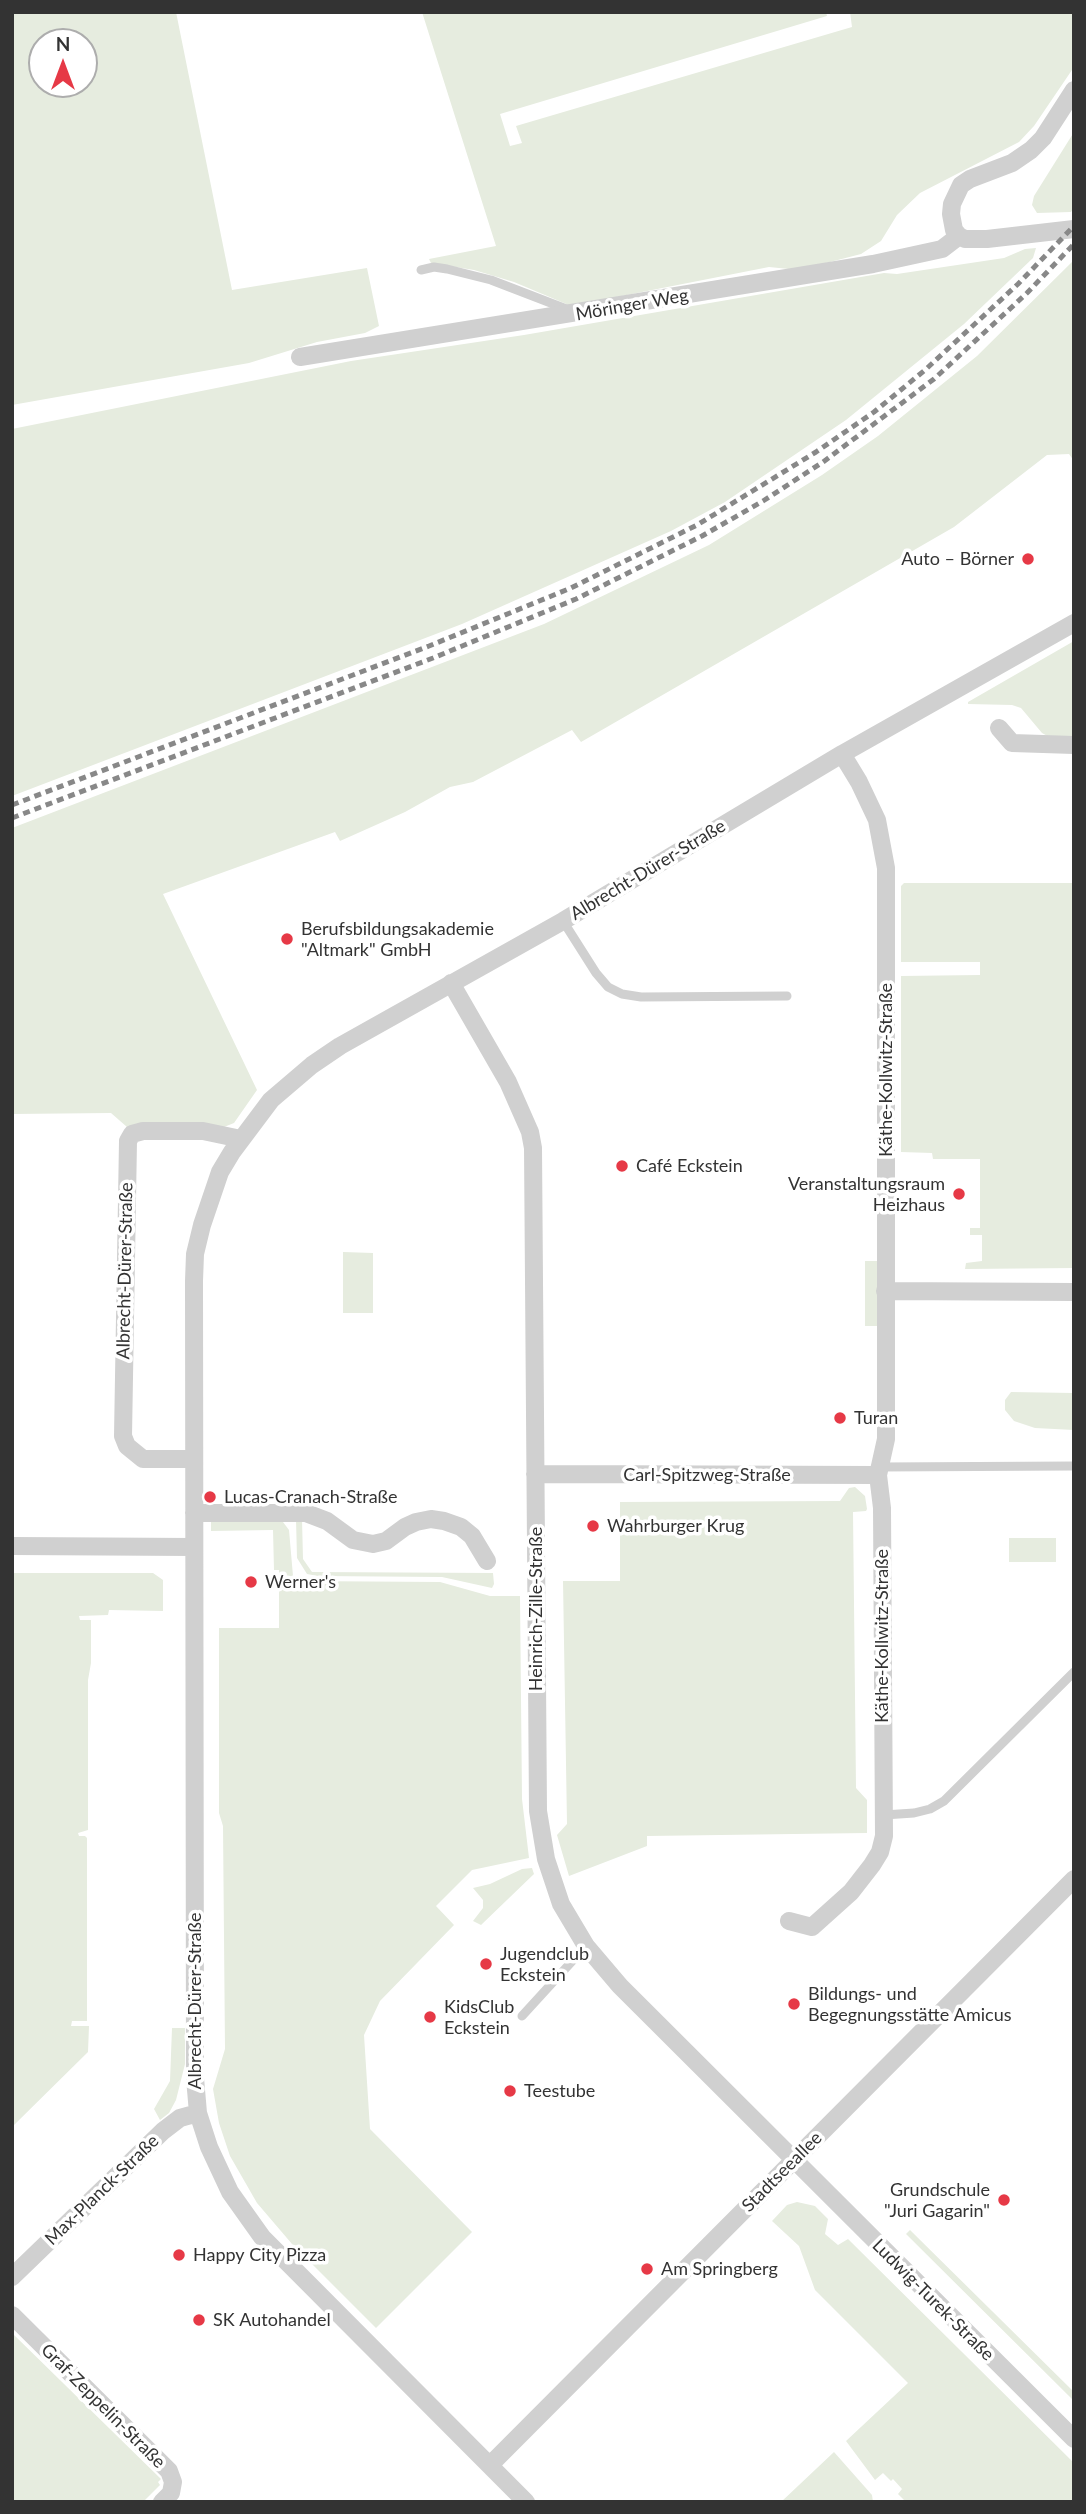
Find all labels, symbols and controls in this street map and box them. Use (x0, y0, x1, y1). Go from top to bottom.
north arrow (28, 28, 98, 98)
text: N (56, 32, 70, 55)
street label: Möringer Weg (574, 284, 690, 326)
place label: Auto – Börner (901, 548, 1014, 570)
marker: Auto – Börner (1020, 551, 1036, 567)
street label: Albrecht-Dürer-Straße (567, 815, 729, 925)
place label: Berufsbildungsakademie "Altmark" GmbH (301, 918, 494, 960)
marker: Berufsbildungsakademie "Altmark" GmbH (279, 931, 295, 947)
street label: Käthe-Kollwitz-Straße (875, 983, 897, 1157)
place label: Café Eckstein (636, 1155, 743, 1177)
marker: Café Eckstein (614, 1158, 630, 1174)
place label: Veranstaltungsraum Heizhaus (788, 1173, 945, 1216)
street label: Albrecht-Dürer-Straße (113, 1182, 137, 1360)
marker: Veranstaltungsraum Heizhaus (951, 1186, 967, 1202)
place label: Turan (854, 1407, 898, 1429)
marker: Turan (832, 1410, 848, 1426)
street label: Carl-Spitzweg-Straße (623, 1464, 791, 1486)
place label: Lucas-Cranach-Straße (224, 1486, 398, 1508)
marker: Lucas-Cranach-Straße (202, 1489, 218, 1505)
place label: Wahrburger Krug (607, 1515, 744, 1537)
marker: Wahrburger Krug (585, 1518, 601, 1534)
street label: Heinrich-Zille-Straße (525, 1527, 547, 1691)
street label: Käthe-Kollwitz-Straße (871, 1549, 893, 1723)
place label: Werner's (265, 1571, 336, 1593)
marker: Werner's (243, 1574, 259, 1590)
street label: Albrecht-Dürer-Straße (184, 1912, 206, 2090)
place label: Jugendclub Eckstein (500, 1943, 589, 1986)
marker: Jugendclub Eckstein (478, 1956, 494, 1972)
place label: Bildungs- und Begegnungsstätte Amicus (808, 1983, 1011, 2025)
place label: KidsClub Eckstein (444, 1996, 514, 2038)
marker: Bildungs- und Begegnungsstätte Amicus (786, 1996, 802, 2012)
marker: KidsClub Eckstein (422, 2009, 438, 2025)
place label: Teestube (524, 2080, 595, 2102)
marker: Teestube (502, 2083, 518, 2099)
street label: Stadtseeallee (737, 2127, 827, 2217)
street label: Max-Planck-Straße (41, 2130, 163, 2250)
place label: Grundschule "Juri Gagarin" (884, 2179, 990, 2222)
marker: Grundschule "Juri Gagarin" (996, 2192, 1012, 2208)
street label: Ludwig-Turek-Straße (868, 2235, 998, 2365)
place label: Happy City Pizza (193, 2244, 326, 2266)
marker: Happy City Pizza (171, 2247, 187, 2263)
place label: Am Springberg (661, 2258, 778, 2280)
marker: Am Springberg (639, 2261, 655, 2277)
place label: SK Autohandel (213, 2309, 331, 2331)
marker: SK Autohandel (191, 2312, 207, 2328)
street label: Graf-Zeppelin-Straße (36, 2339, 170, 2473)

